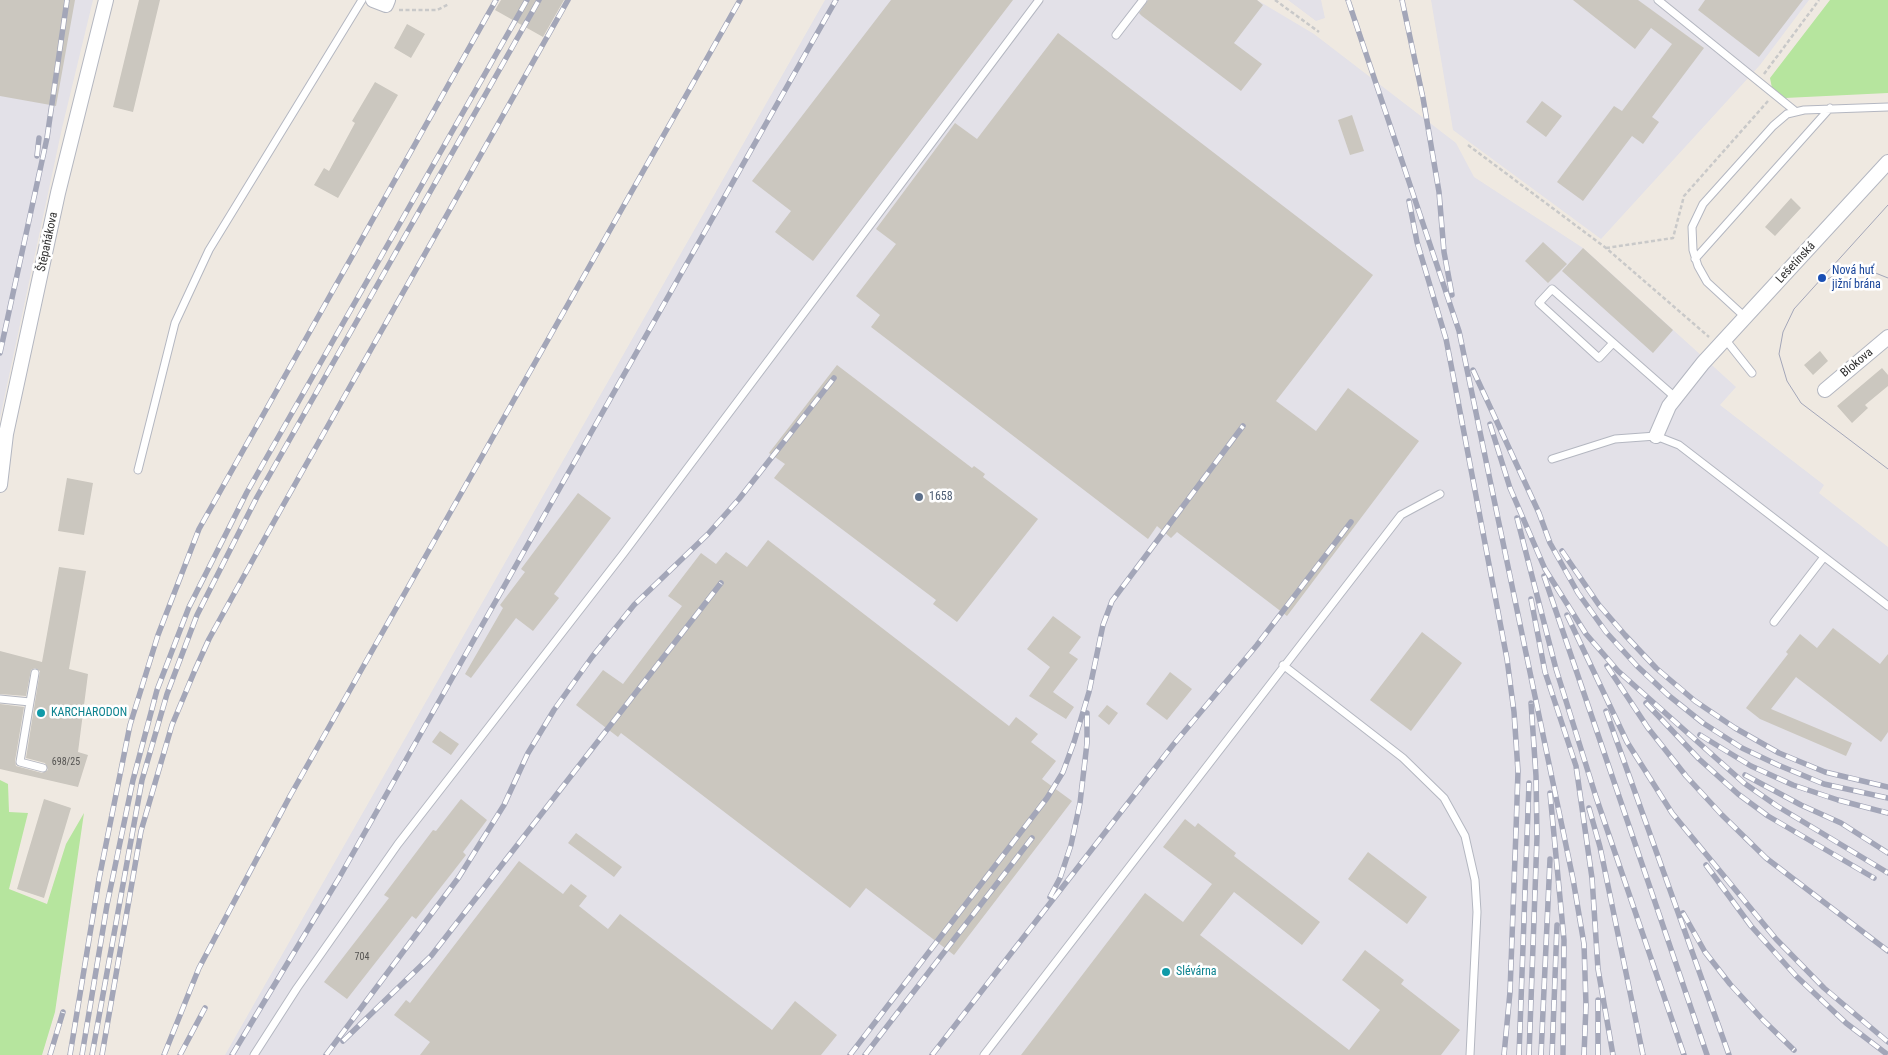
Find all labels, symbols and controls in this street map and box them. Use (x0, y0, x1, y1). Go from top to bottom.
street label: Štěpaňákova (35, 211, 61, 273)
street label: Lešetínská (1773, 239, 1819, 287)
place label: Nová huť jižní brána (1832, 264, 1881, 292)
marker: Nová huť jižní brána (1816, 272, 1828, 284)
street label: Blokova (1838, 345, 1876, 381)
place label: 1658 (929, 490, 953, 504)
marker: 1658 (913, 491, 925, 503)
place label: KARCHARODON (51, 706, 127, 720)
marker: KARCHARODON (35, 707, 47, 719)
house number: 698/25 (52, 756, 80, 768)
house number: 704 (355, 951, 369, 963)
place label: Slévárna (1176, 965, 1217, 979)
marker: Slévárna (1160, 966, 1172, 978)

